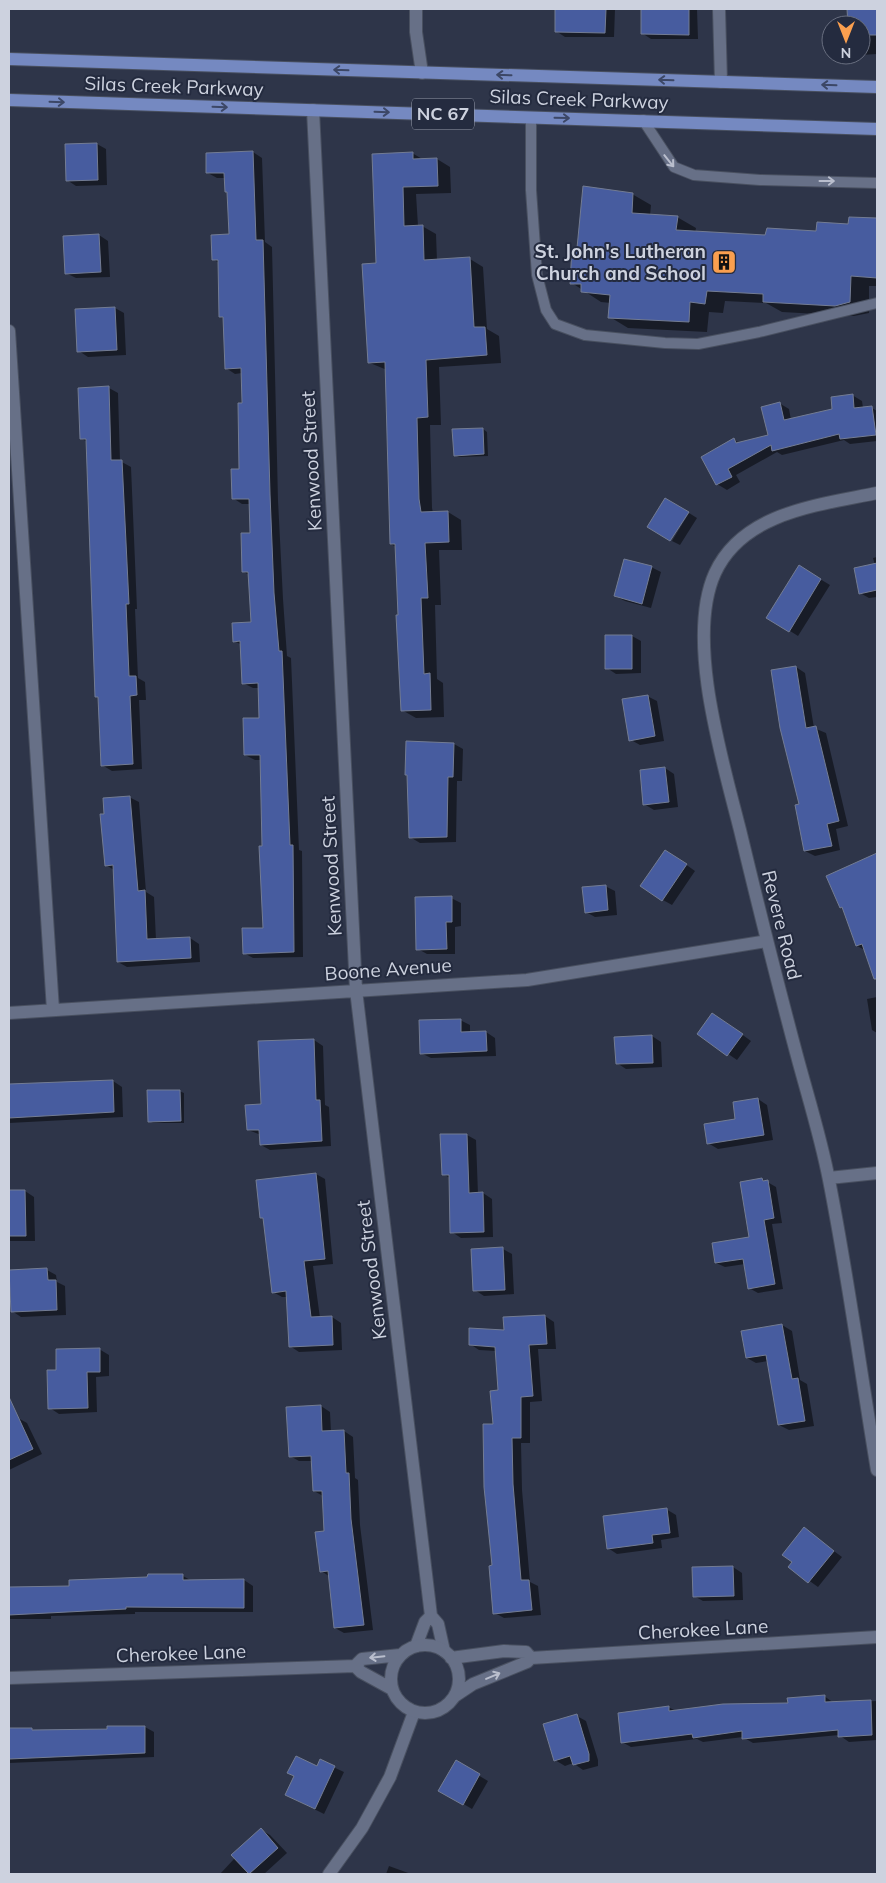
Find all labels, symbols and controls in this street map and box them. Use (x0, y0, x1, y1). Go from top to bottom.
north arrow (821, 15, 871, 65)
text: N (841, 44, 851, 62)
one-way arrow (334, 65, 350, 75)
one-way arrow (496, 70, 512, 80)
street label: Silas Creek Parkway (84, 71, 264, 101)
one-way arrow (658, 76, 674, 85)
one-way arrow (821, 81, 837, 90)
street label: Silas Creek Parkway (489, 84, 669, 114)
one-way arrow (49, 97, 65, 106)
road number: NC 67 (412, 98, 474, 130)
one-way arrow (212, 102, 228, 111)
one-way arrow (374, 107, 390, 117)
one-way arrow (554, 113, 570, 122)
one-way arrow (664, 154, 675, 167)
one-way arrow (818, 176, 835, 186)
place label: St. John's Lutheran Church and School (535, 239, 706, 285)
building icon: St. John's Lutheran Church and School (711, 249, 737, 275)
street label: Kenwood Street (295, 390, 327, 532)
street label: Kenwood Street (315, 795, 347, 937)
street label: Revere Road (757, 868, 807, 982)
street label: Boone Avenue (324, 953, 452, 985)
street label: Kenwood Street (351, 1199, 391, 1341)
street label: Cherokee Lane (637, 1614, 769, 1644)
street label: Cherokee Lane (115, 1639, 247, 1667)
one-way arrow (369, 1652, 385, 1662)
one-way arrow (485, 1670, 500, 1680)

